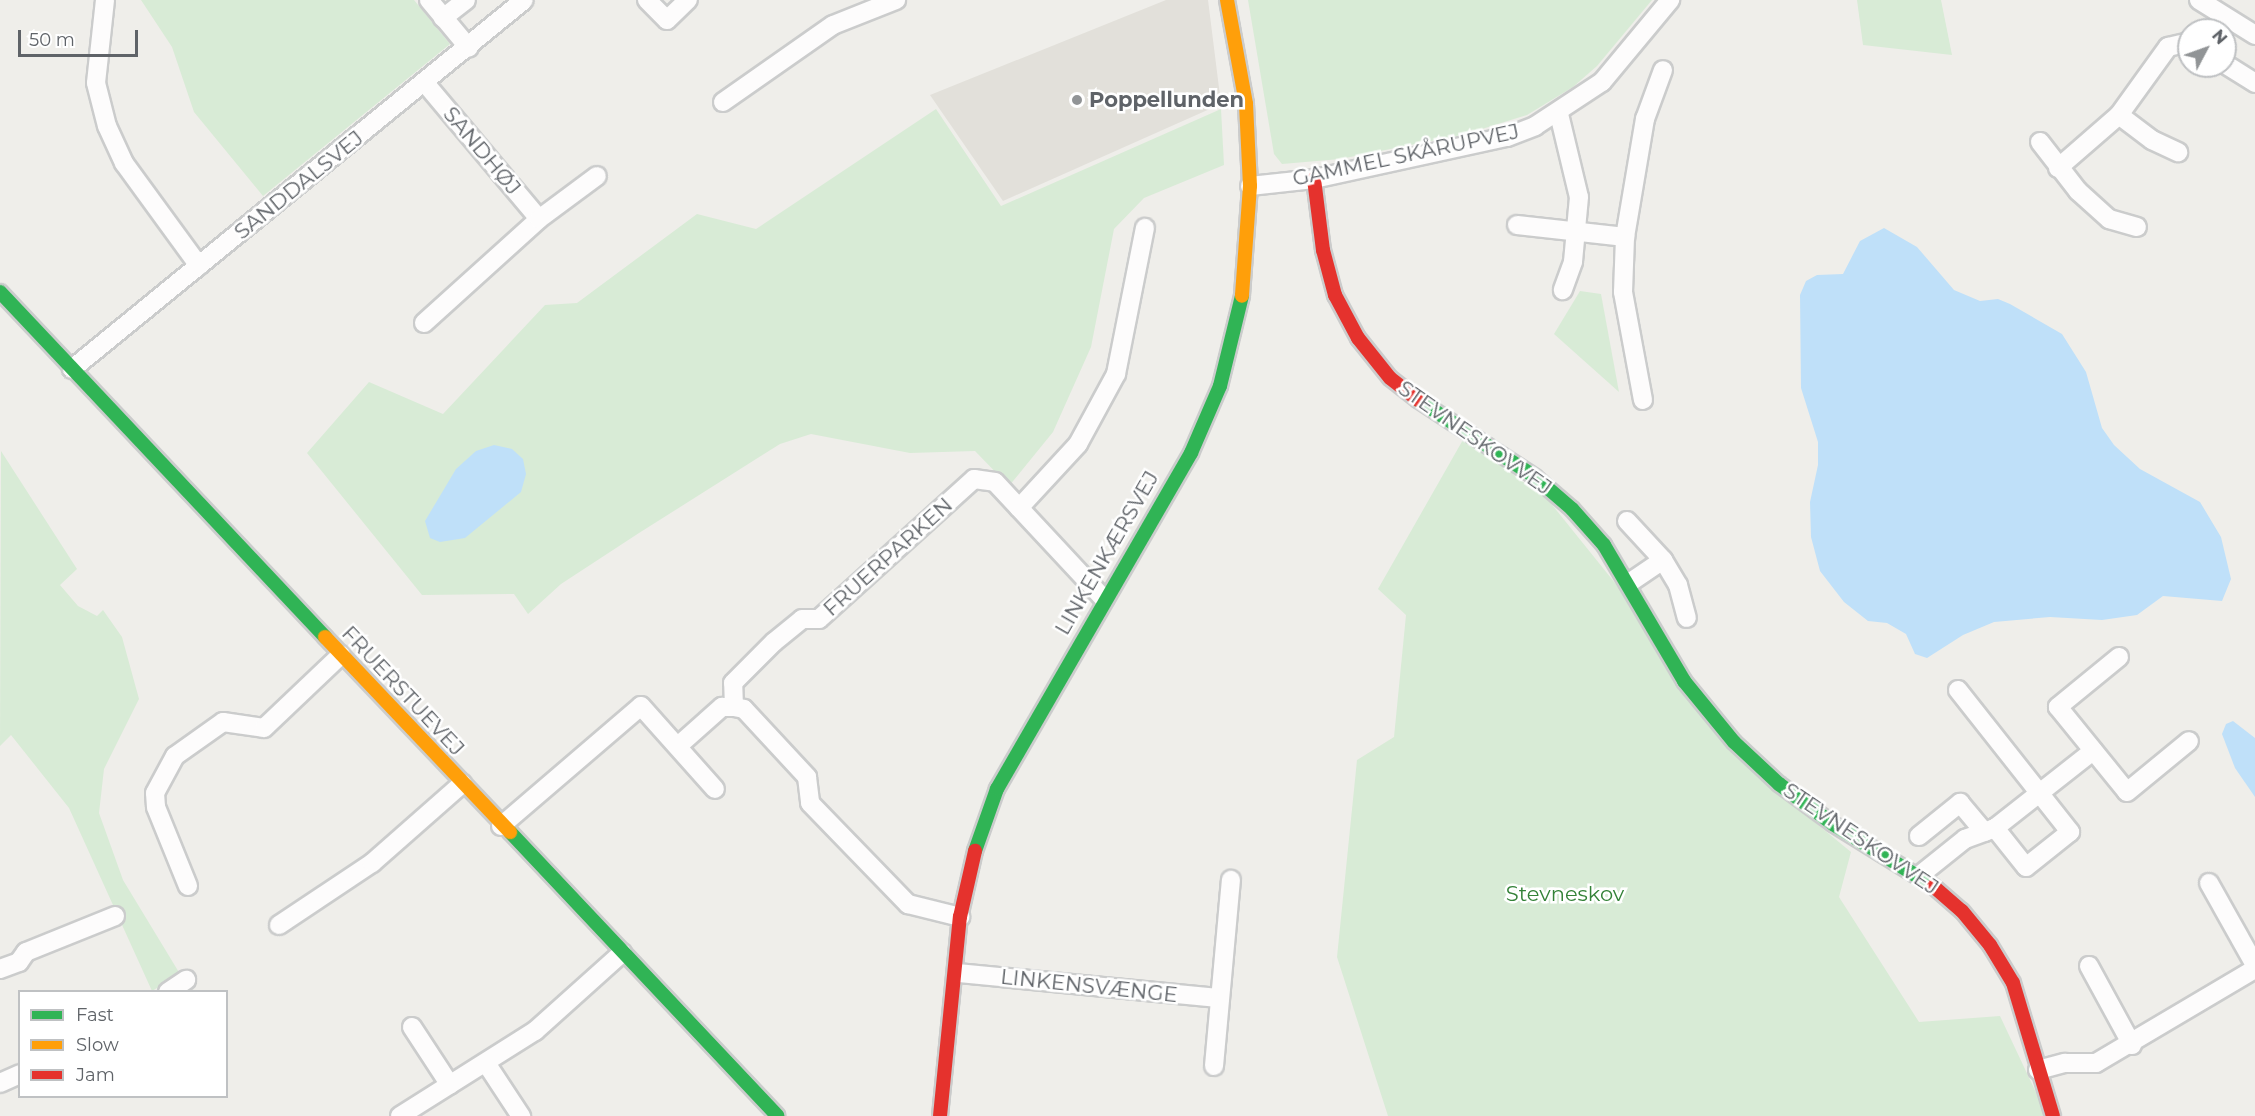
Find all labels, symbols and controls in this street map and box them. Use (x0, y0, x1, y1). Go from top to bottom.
scale bar (21, 18, 141, 56)
north arrow (2177, 18, 2237, 78)
text: N (2208, 26, 2231, 48)
text: 50 m (29, 29, 75, 51)
place label: Poppellunden (1089, 87, 1244, 113)
marker: Poppellunden (1070, 93, 1084, 107)
street label: SANDHØJ (438, 102, 526, 200)
street label: GAMMEL SKÅRUPVEJ (1290, 119, 1522, 191)
street label: SANDDALSVEJ (229, 125, 369, 245)
street label: STEVNESKOVVEJ (1393, 376, 1557, 500)
street label: LINKENKÆRSVEJ (1050, 467, 1164, 639)
street label: FRUERPARKEN (818, 493, 958, 621)
street label: FRUERSTUEVEJ (336, 621, 470, 761)
street label: STEVNESKOVVEJ (1779, 778, 1943, 900)
park label: Stevneskov (1506, 881, 1624, 907)
street label: LINKENSVÆNGE (999, 964, 1179, 1008)
legend (18, 990, 228, 1098)
text: Fast (76, 1004, 114, 1026)
text: Slow (76, 1034, 119, 1056)
text: Jam (76, 1064, 115, 1086)

